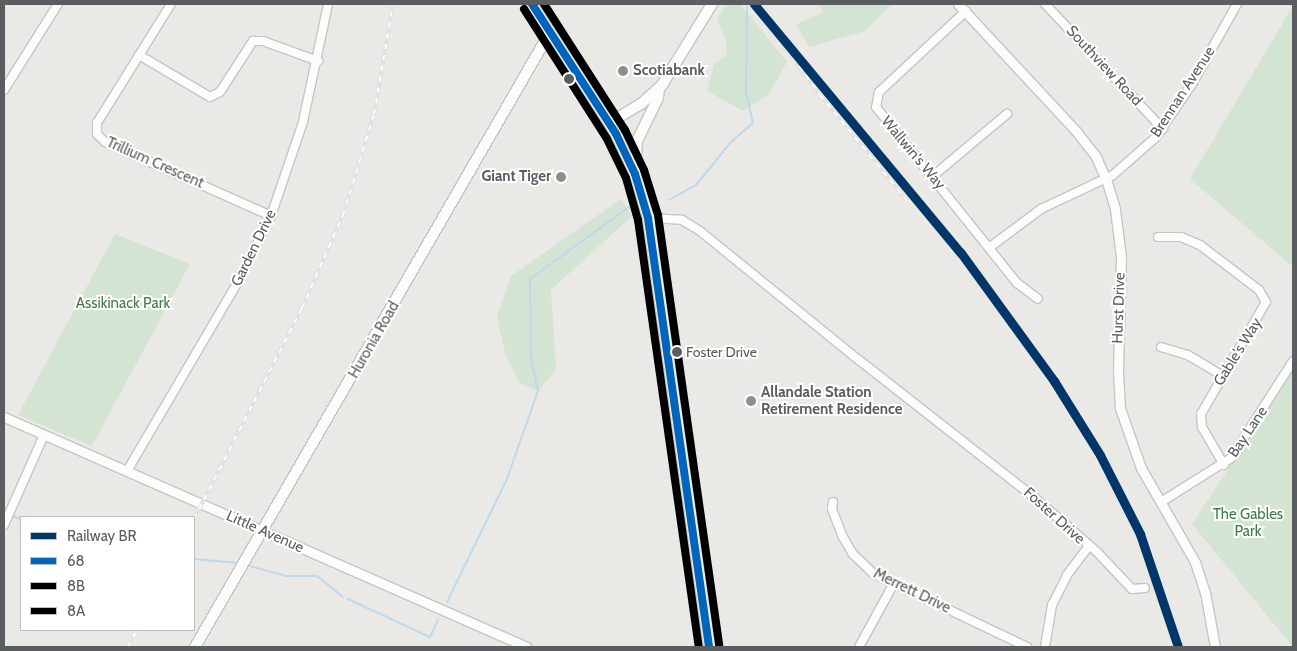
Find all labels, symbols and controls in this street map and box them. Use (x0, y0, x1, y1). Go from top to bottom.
street label: Southview Road (1062, 22, 1146, 110)
street label: Brennan Avenue (1147, 43, 1219, 141)
place label: Scotiabank (633, 62, 705, 80)
marker: Scotiabank (617, 65, 629, 77)
unlabelled marker (564, 74, 574, 84)
street label: Wallwin's Way (877, 113, 949, 193)
street label: Trillium Crescent (104, 134, 206, 192)
place label: Giant Tiger (481, 168, 551, 186)
marker: Giant Tiger (555, 171, 567, 183)
street label: Garden Drive (228, 207, 280, 289)
street label: Hurst Drive (1109, 272, 1129, 344)
park label: Assikinack Park (76, 295, 170, 313)
street label: Huronia Road (345, 298, 403, 382)
street label: Gable's Way (1210, 315, 1266, 389)
place label: Foster Drive (686, 344, 757, 360)
marker: Foster Drive (672, 347, 682, 357)
place label: Allandale Station Retirement Residence (761, 383, 902, 418)
marker: Allandale Station Retirement Residence (745, 395, 757, 407)
street label: Bay Lane (1224, 403, 1272, 461)
street label: Foster Drive (1020, 484, 1088, 548)
park label: The Gables Park (1213, 505, 1283, 540)
street label: Little Avenue (223, 507, 307, 557)
legend (20, 516, 195, 631)
text: Railway BR (67, 527, 136, 545)
text: 68 (67, 552, 85, 570)
street label: Merrett Drive (870, 565, 954, 617)
text: 8B (67, 577, 85, 595)
text: 8A (67, 602, 85, 620)

